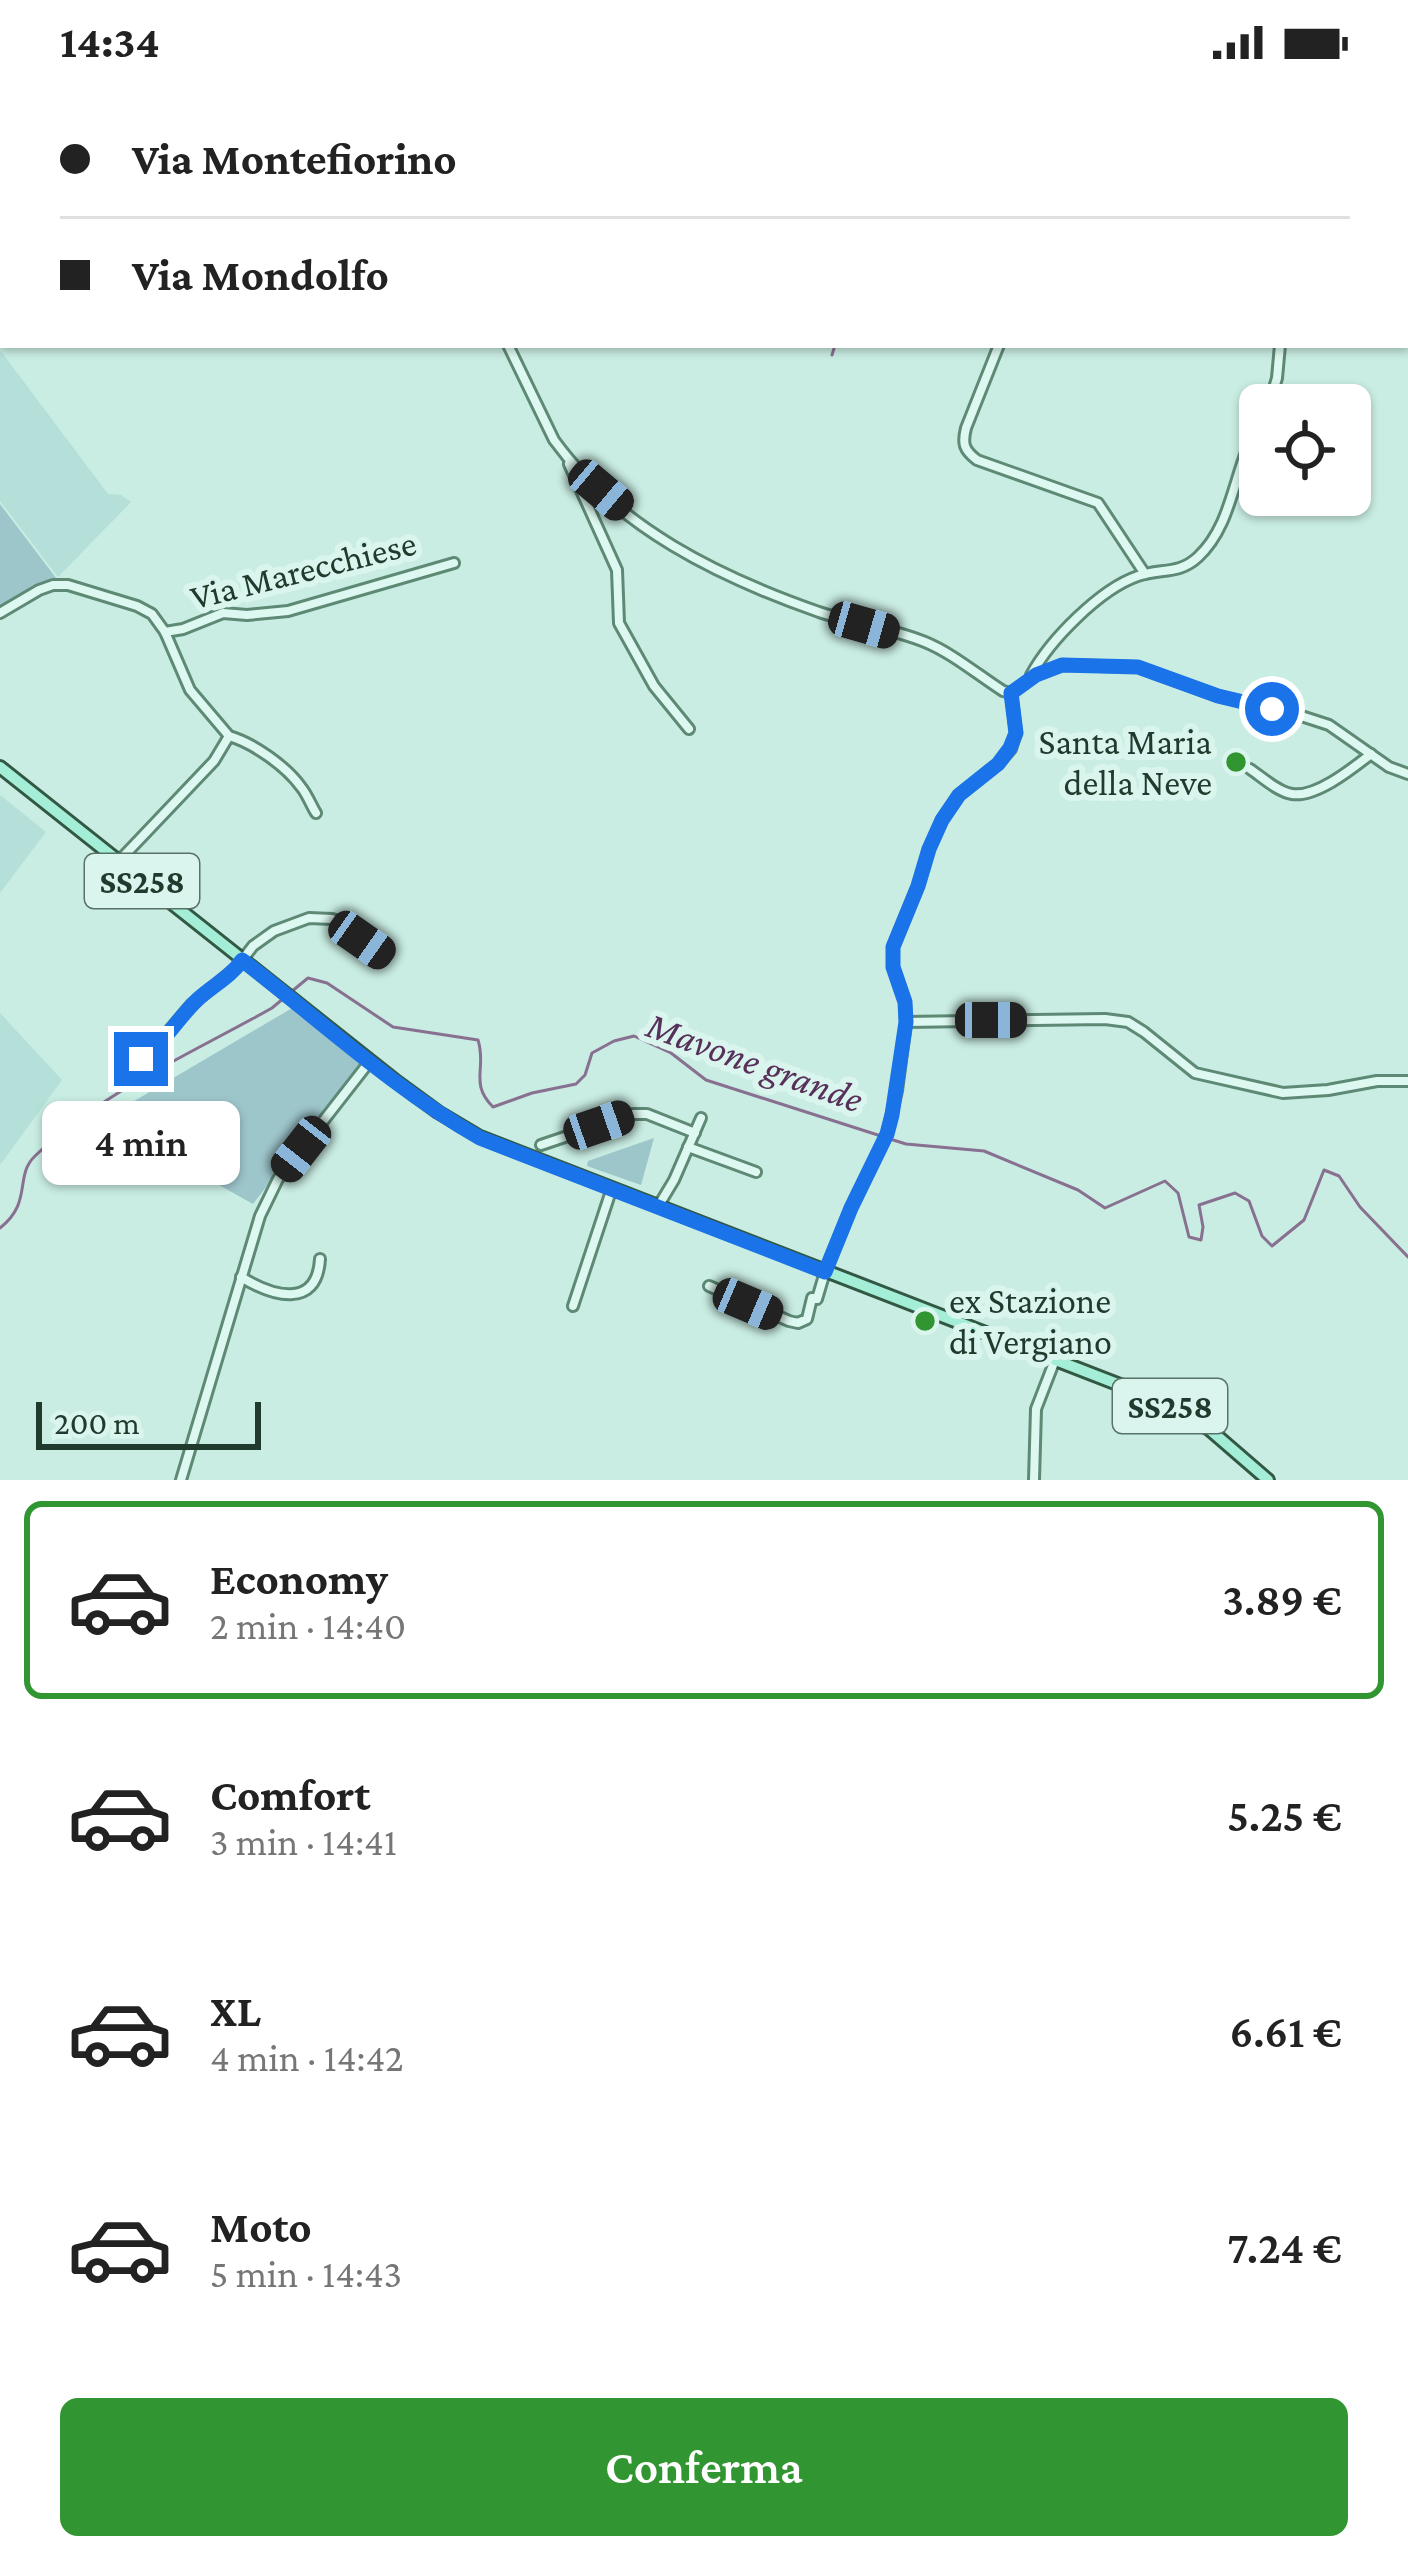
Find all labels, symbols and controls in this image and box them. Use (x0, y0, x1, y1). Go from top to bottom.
text: 14:34 (60, 17, 160, 67)
text: Via Montefiorino (132, 134, 457, 184)
text: Via Mondolfo (132, 250, 389, 300)
map controls (1239, 384, 1371, 516)
button: locate (1239, 384, 1371, 516)
car (562, 453, 640, 527)
street label: Via Marecchiese (186, 523, 420, 617)
car (824, 598, 904, 652)
route start (1245, 682, 1299, 736)
place label: Santa Maria della Neve (1039, 722, 1212, 803)
marker: Santa Maria della Neve (1223, 749, 1249, 775)
road number: SS258 (85, 854, 199, 908)
car (322, 905, 402, 975)
water label: Mavone grande (640, 1002, 869, 1121)
car (955, 1002, 1027, 1038)
route end (114, 1032, 168, 1086)
car (559, 1096, 639, 1154)
callout: 4 min (42, 1101, 240, 1185)
car (265, 1110, 337, 1188)
text: 4 min (94, 1121, 188, 1164)
car (708, 1273, 788, 1335)
place label: ex Stazione di Vergiano (949, 1281, 1112, 1362)
marker: ex Stazione di Vergiano (912, 1308, 938, 1334)
road number: SS258 (1113, 1379, 1227, 1433)
scale bar (36, 1396, 261, 1449)
text: 200 m (54, 1404, 140, 1441)
icon: car (66, 1546, 174, 1654)
text: Economy (210, 1554, 388, 1604)
text: 3.89 € (1222, 1575, 1342, 1625)
text: 2 min · 14:40 (210, 1604, 406, 1647)
icon: car (66, 1762, 174, 1870)
text: Comfort (210, 1770, 371, 1820)
text: 5.25 € (1227, 1791, 1342, 1841)
text: 3 min · 14:41 (210, 1820, 397, 1863)
icon: car (66, 1978, 174, 2086)
text: XL (210, 1986, 261, 2036)
text: 6.61 € (1229, 2007, 1342, 2057)
text: 4 min · 14:42 (210, 2036, 404, 2079)
icon: car (66, 2194, 174, 2302)
text: Moto (210, 2202, 312, 2252)
text: 7.24 € (1227, 2223, 1342, 2273)
text: 5 min · 14:43 (210, 2252, 402, 2295)
button: Conferma (60, 2398, 1348, 2536)

